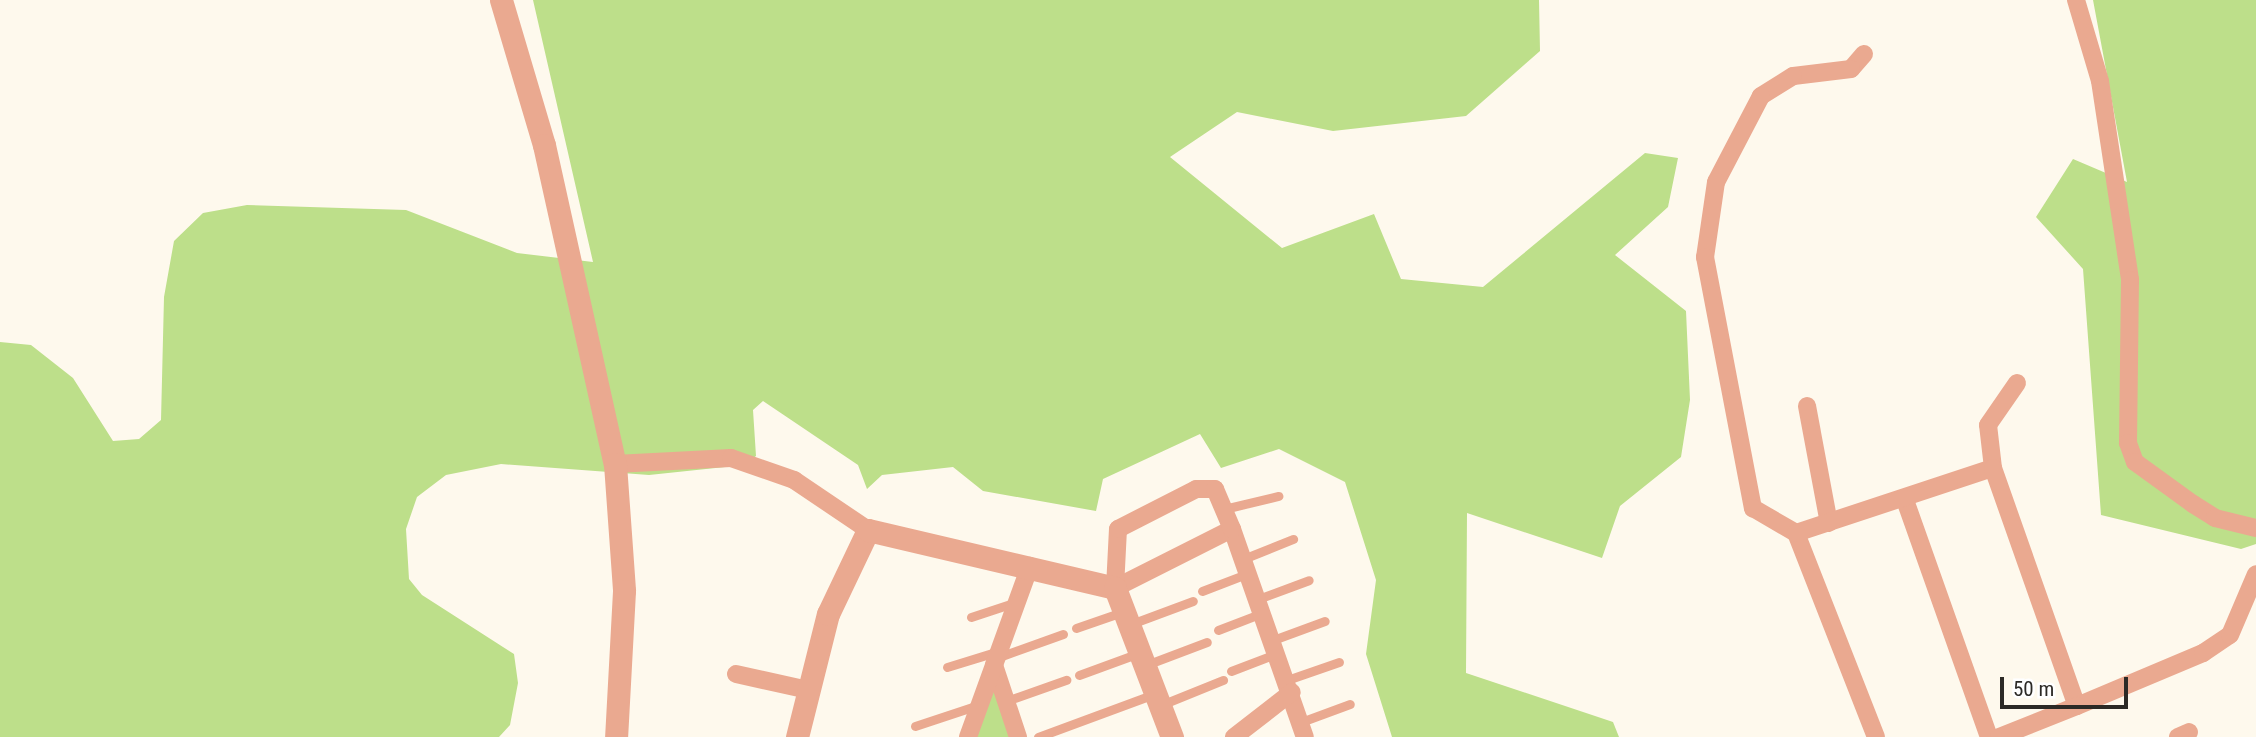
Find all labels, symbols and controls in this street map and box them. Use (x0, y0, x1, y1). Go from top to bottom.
scale bar (2004, 664, 2132, 708)
text: 50 m (2013, 677, 2054, 701)

